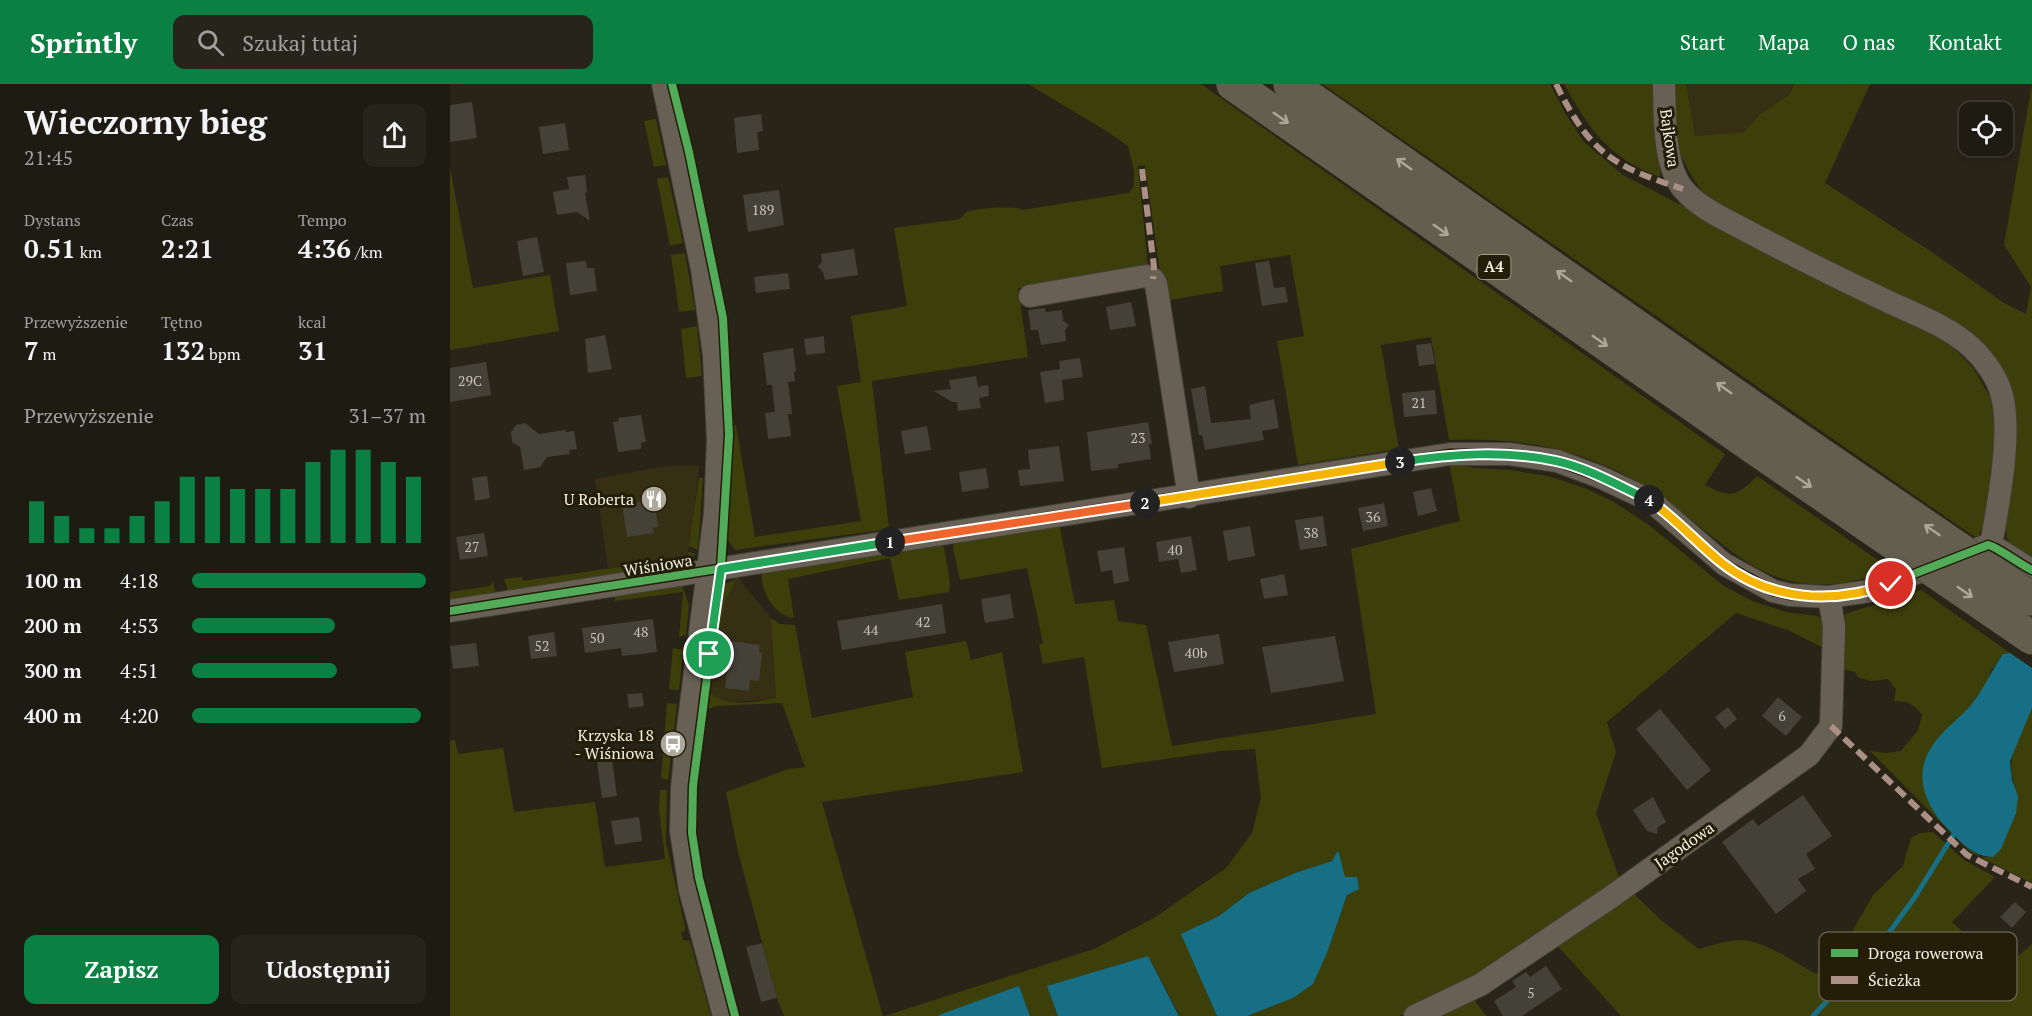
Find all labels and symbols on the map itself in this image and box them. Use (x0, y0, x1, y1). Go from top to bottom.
street label: Bajkowa (1655, 107, 1685, 169)
one-way arrow (1272, 112, 1289, 124)
one-way arrow (1397, 158, 1413, 170)
house number: 189 (752, 200, 774, 219)
one-way arrow (1432, 224, 1448, 236)
road number: A4 (1478, 255, 1510, 279)
one-way arrow (1557, 270, 1573, 282)
one-way arrow (1592, 335, 1608, 348)
house number: 29C (458, 371, 482, 390)
one-way arrow (1716, 382, 1732, 394)
house number: 21 (1412, 393, 1426, 412)
house number: 23 (1131, 428, 1145, 447)
pin: 3 (1385, 447, 1415, 477)
one-way arrow (1796, 476, 1812, 488)
restaurant icon: U Roberta (639, 484, 669, 514)
pin: 4 (1634, 485, 1664, 515)
place label: U Roberta (564, 488, 634, 510)
pin: 2 (1130, 488, 1160, 518)
house number: 36 (1366, 507, 1381, 526)
house number: 38 (1304, 523, 1318, 542)
one-way arrow (1924, 524, 1941, 536)
pin: 1 (875, 527, 905, 557)
house number: 27 (465, 537, 479, 556)
house number: 40 (1168, 540, 1182, 559)
street label: Wiśniowa (622, 549, 694, 581)
pin (1865, 558, 1916, 609)
one-way arrow (1957, 586, 1973, 598)
house number: 42 (916, 612, 930, 631)
house number: 44 (864, 620, 879, 639)
house number: 48 (634, 622, 648, 641)
house number: 50 (590, 628, 604, 647)
pin (683, 628, 734, 679)
house number: 52 (535, 636, 549, 655)
house number: 40b (1185, 643, 1208, 662)
house number: 6 (1778, 706, 1786, 725)
place label: Krzyska 18 - Wiśniowa (575, 724, 654, 764)
bus stop icon: Krzyska 18 - Wiśniowa (658, 729, 688, 759)
street label: Jagodowa (1650, 816, 1718, 874)
legend (1819, 932, 2017, 1001)
text: Droga rowerowa (1868, 942, 1984, 964)
text: Ścieżka (1868, 969, 1921, 991)
house number: 5 (1527, 983, 1535, 1002)

